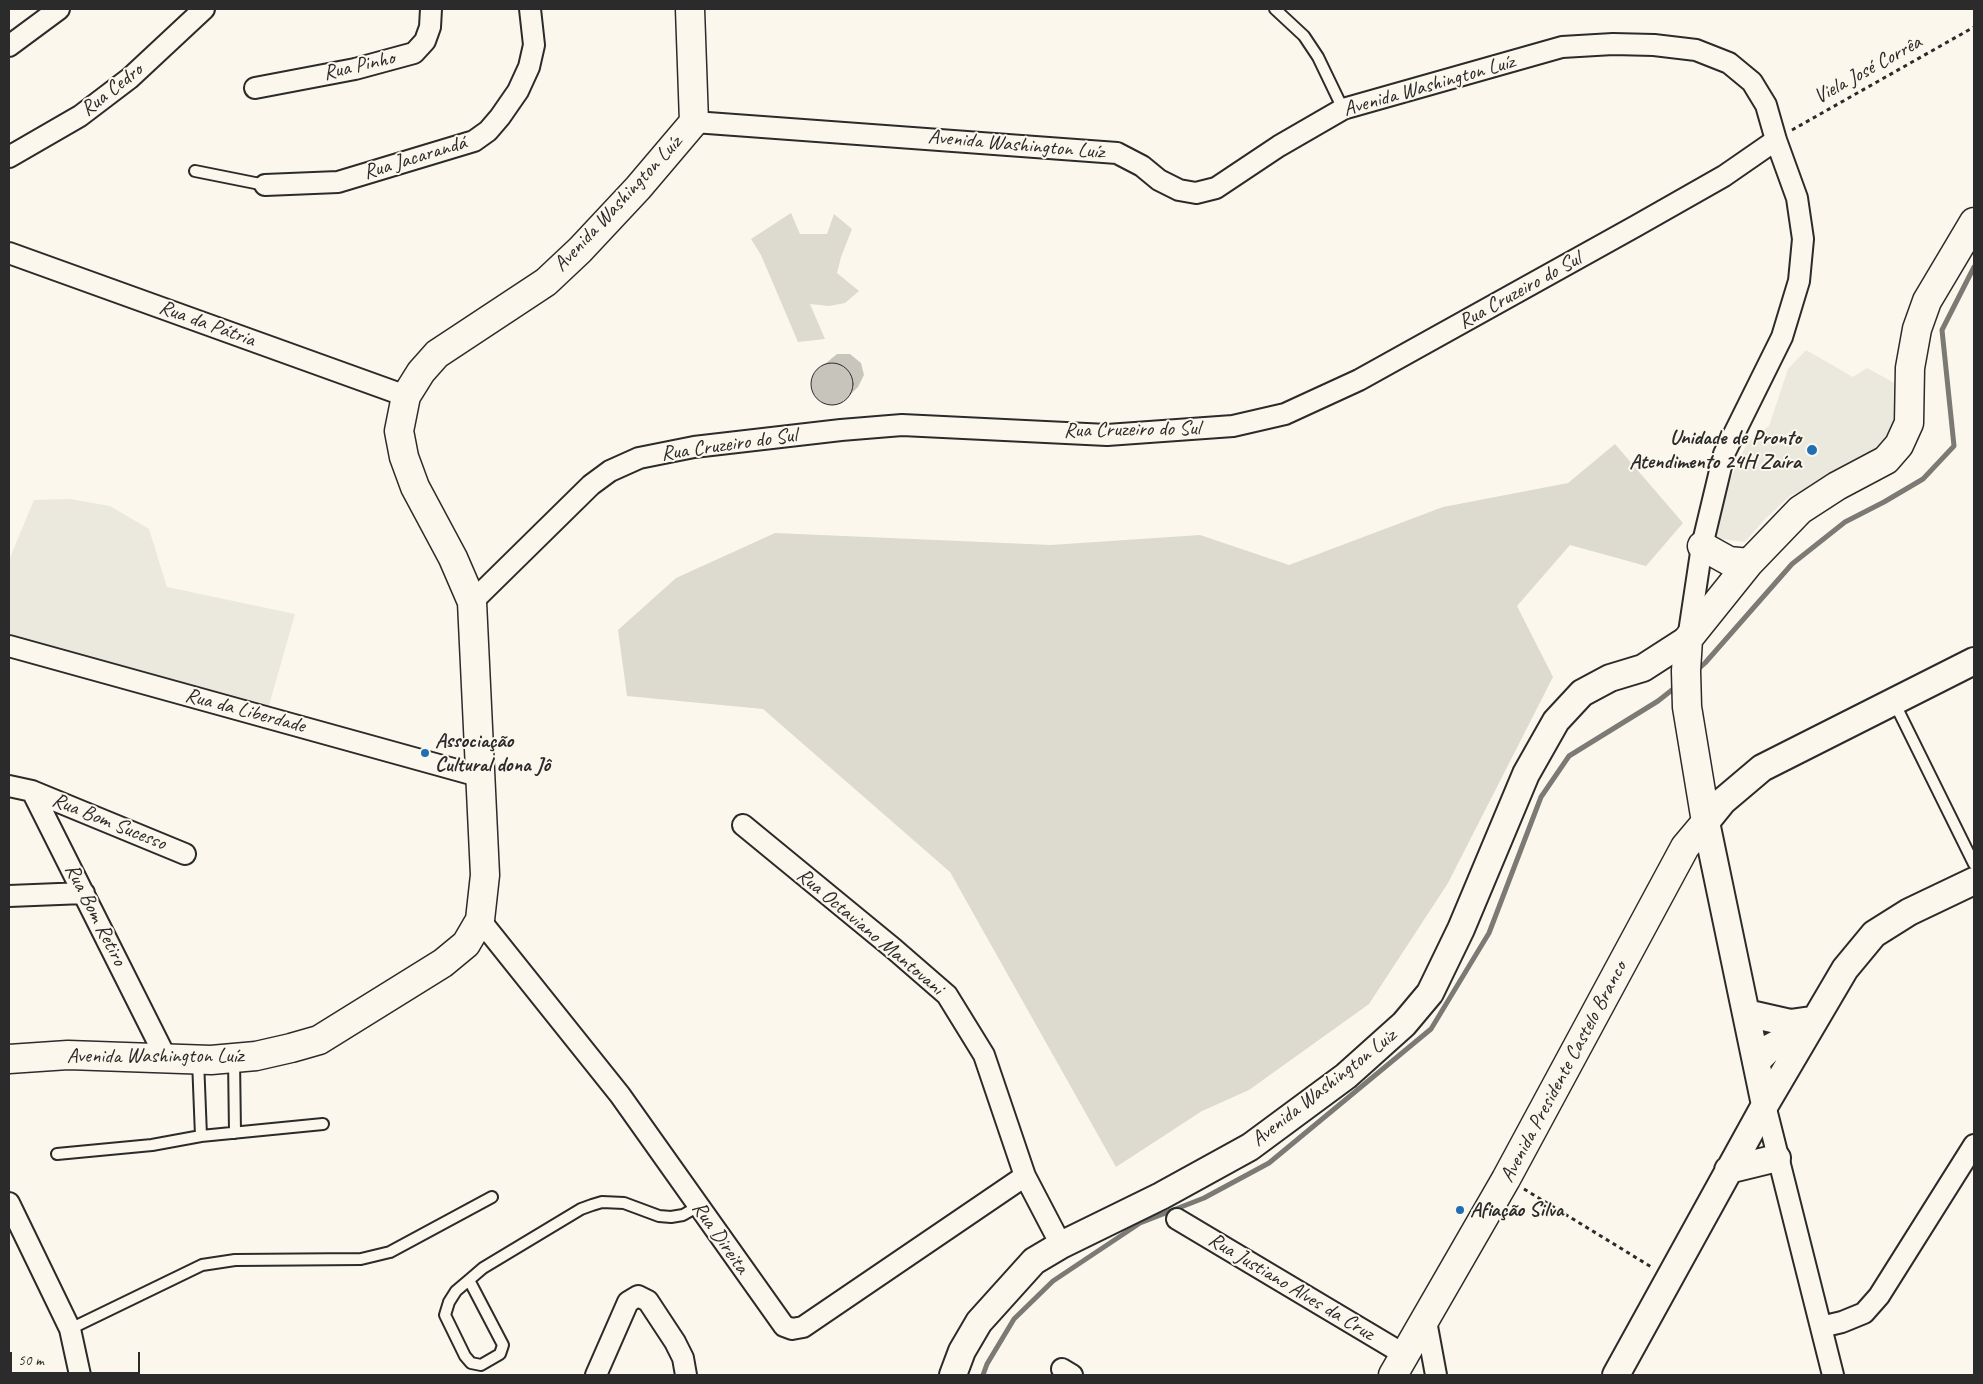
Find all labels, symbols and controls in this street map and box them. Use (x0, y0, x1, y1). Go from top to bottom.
street label: Viela José Corrêa (1810, 30, 1926, 110)
street label: Rua Pinho (321, 46, 397, 86)
street label: Avenida Washington Luíz (1341, 50, 1517, 122)
street label: Rua Cedro (76, 58, 148, 122)
street label: Avenida Washington Luíz (927, 125, 1105, 165)
street label: Rua Jacarandá (361, 130, 469, 186)
street label: Avenida Washington Luíz (549, 131, 687, 277)
street label: Rua Cruzeiro do Sul (1454, 247, 1586, 335)
street label: Rua da Pátria (156, 295, 258, 353)
street label: Rua Cruzeiro do Sul (1063, 416, 1201, 444)
street label: Rua Cruzeiro do Sul (660, 423, 798, 467)
place label: Unidade de Pronto Atendimento 24H Zaíra (1629, 425, 1801, 475)
marker: Unidade de Pronto Atendimento 24H Zaíra (1805, 443, 1819, 457)
street label: Rua da Liberdade (182, 683, 308, 739)
place label: Associação Cultural dona Jô (435, 728, 550, 778)
marker: Associação Cultural dona Jô (419, 747, 431, 759)
street label: Rua Bom Sucesso (48, 788, 170, 856)
street label: Rua Bom Retiro (59, 860, 131, 970)
street label: Rua Octaviano Mantovani (791, 863, 949, 1001)
street label: Avenida Presidente Castelo Branco (1495, 957, 1633, 1187)
street label: Avenida Washington Luiz (1247, 1024, 1401, 1152)
street label: Avenida Washington Luíz (67, 1043, 243, 1069)
street label: Rua Direita (686, 1197, 754, 1279)
place label: Afiação Silva (1470, 1197, 1563, 1223)
marker: Afiação Silva (1454, 1204, 1466, 1216)
street label: Rua Justiano Alves da Cruz (1204, 1228, 1378, 1346)
scale bar (12, 1342, 142, 1374)
text: 50 m (18, 1351, 44, 1370)

